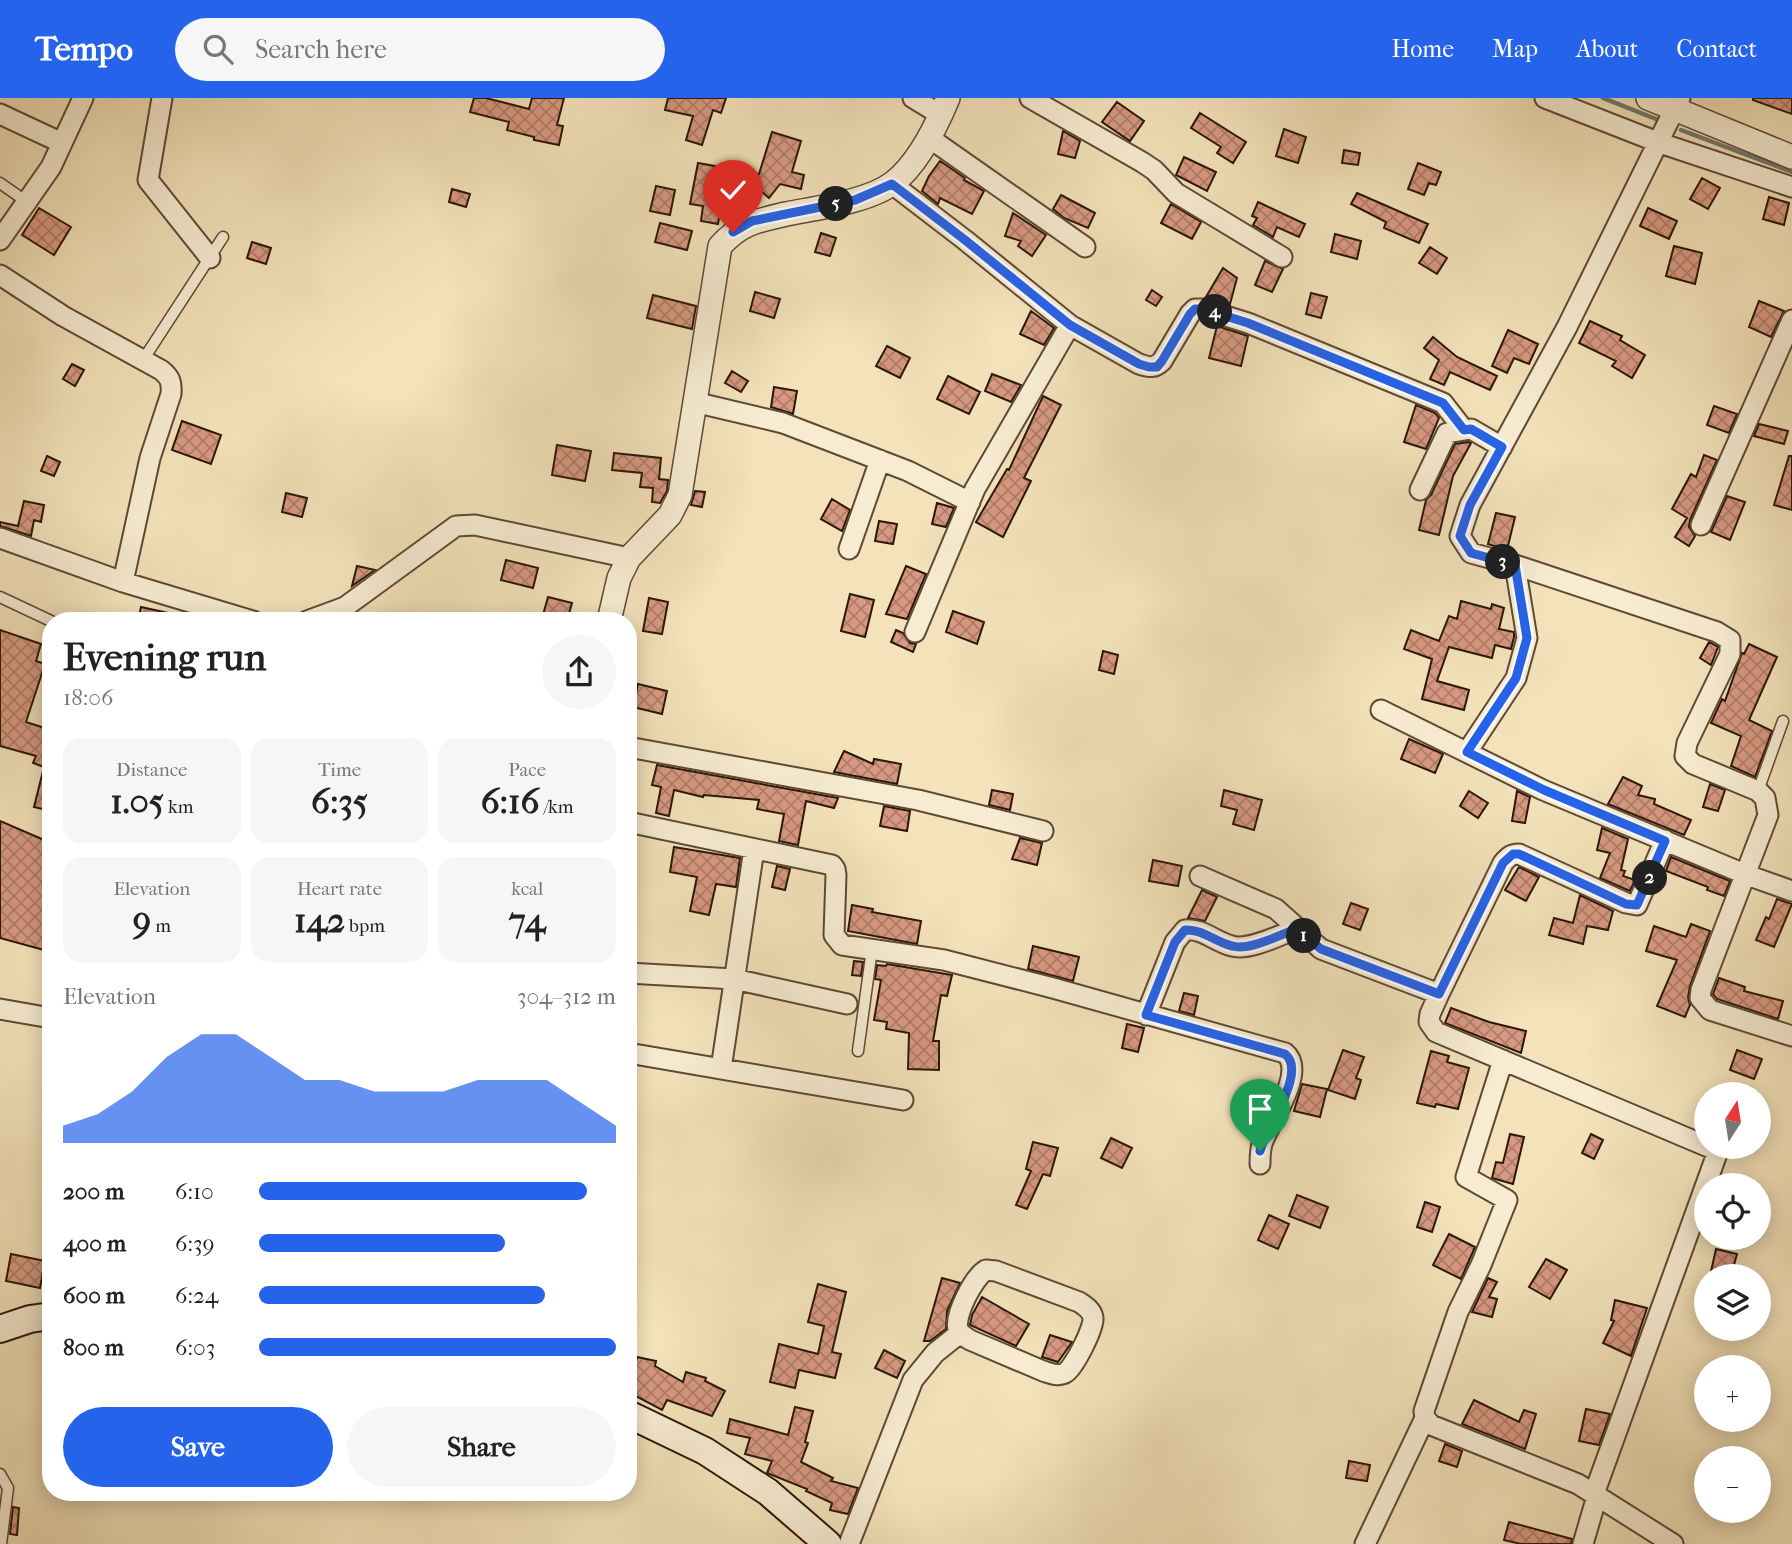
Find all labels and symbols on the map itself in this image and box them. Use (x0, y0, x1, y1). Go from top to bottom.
pin (703, 160, 763, 232)
pin: 5 (818, 186, 854, 222)
pin: 4 (1198, 294, 1232, 330)
pin: 3 (1486, 545, 1520, 580)
pin: 2 (1632, 860, 1668, 896)
pin: 1 (1286, 918, 1322, 954)
pin (1230, 1079, 1290, 1151)
north arrow (1694, 1082, 1771, 1158)

